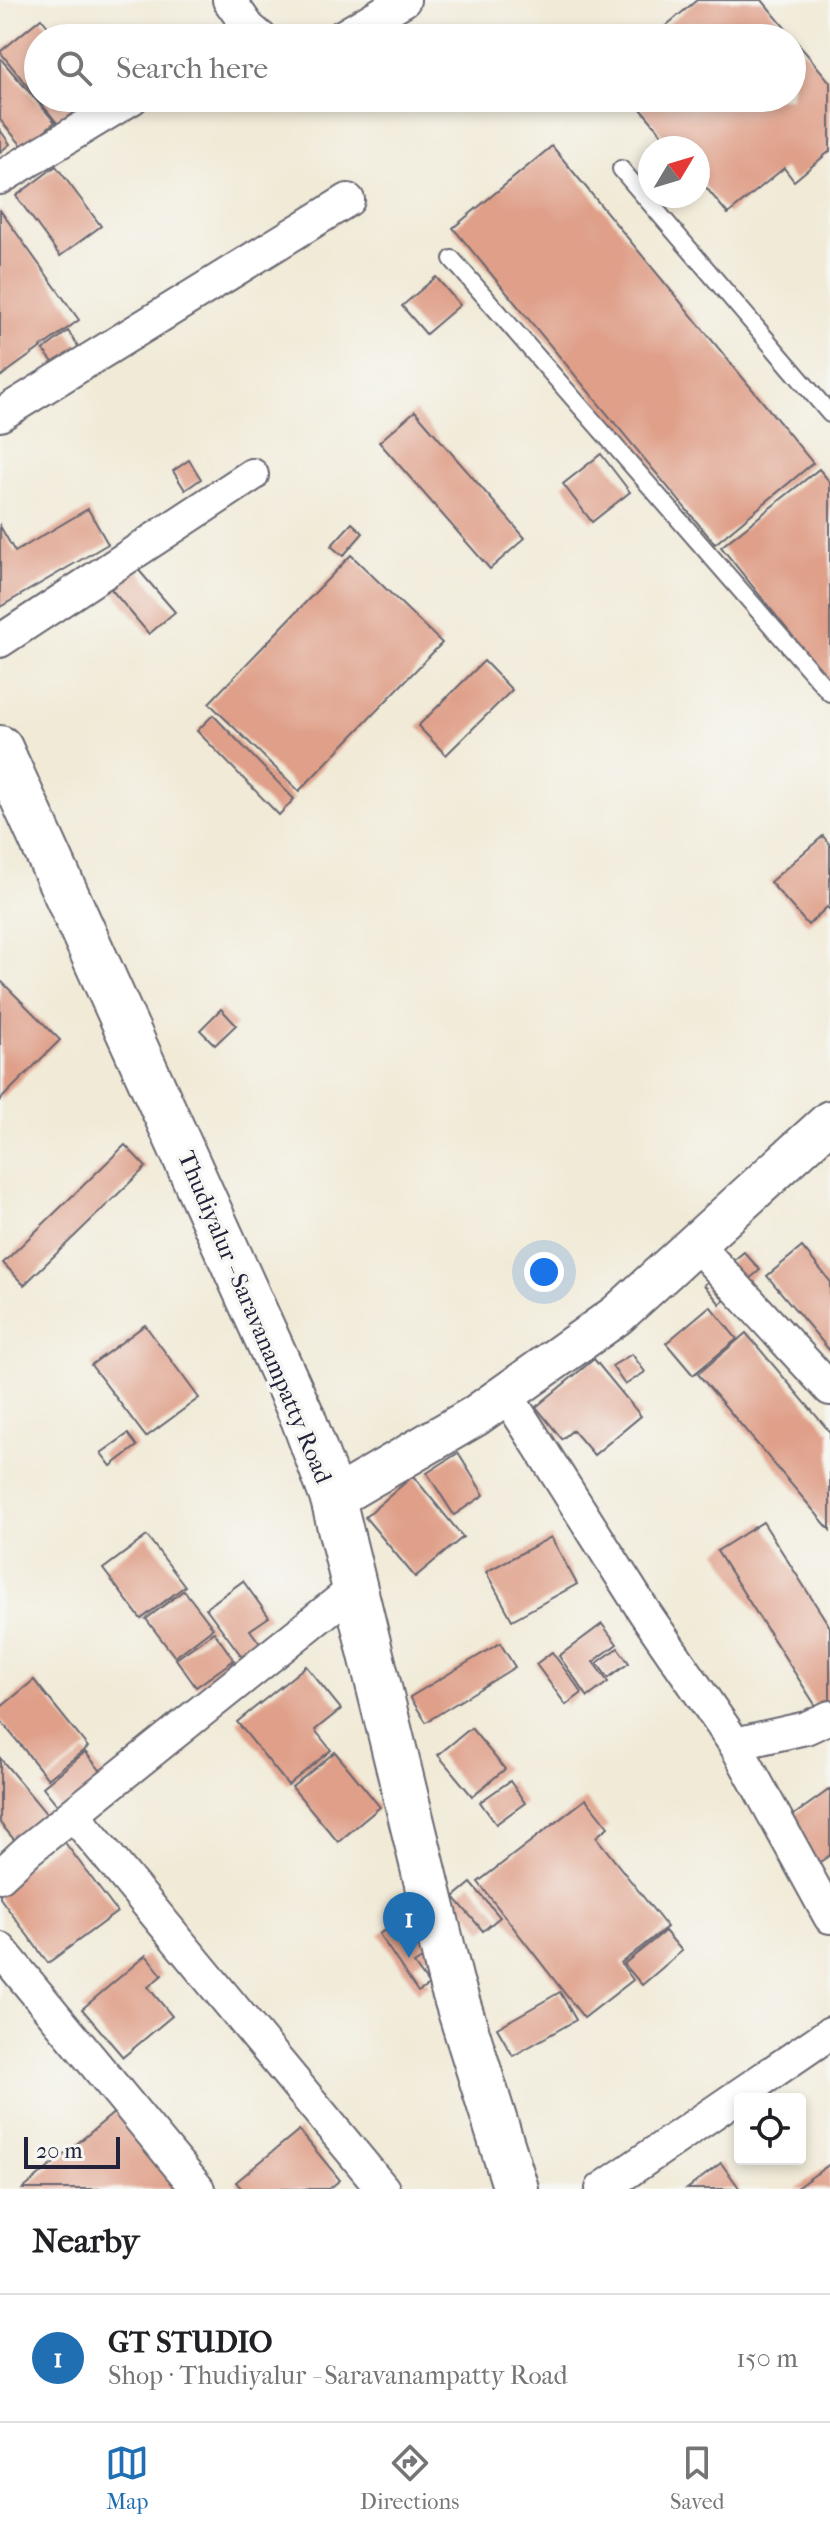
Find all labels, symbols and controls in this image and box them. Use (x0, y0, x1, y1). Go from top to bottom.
search box (24, 24, 806, 112)
icon: search (52, 46, 96, 90)
text: Search here (116, 51, 268, 86)
north arrow (638, 136, 710, 208)
street label: Thudiyalur - Saravanampatty Road (172, 1147, 338, 1488)
your location (524, 1252, 564, 1292)
pin: 1 (383, 1892, 435, 1958)
map controls (734, 2093, 806, 2165)
button: locate (734, 2093, 806, 2165)
scale bar (24, 2133, 120, 2169)
text: 20 m (36, 2138, 82, 2164)
text: Nearby (32, 2221, 139, 2261)
text: GT STUDIO (108, 2325, 273, 2360)
text: 1 (53, 2343, 63, 2374)
text: 150 m (736, 2343, 798, 2374)
text: Shop · Thudiyalur - Saravanampatty Road (108, 2360, 568, 2391)
tab: Map (105, 2441, 149, 2515)
tab: Directions (360, 2441, 459, 2515)
tab: Saved (670, 2441, 725, 2515)

